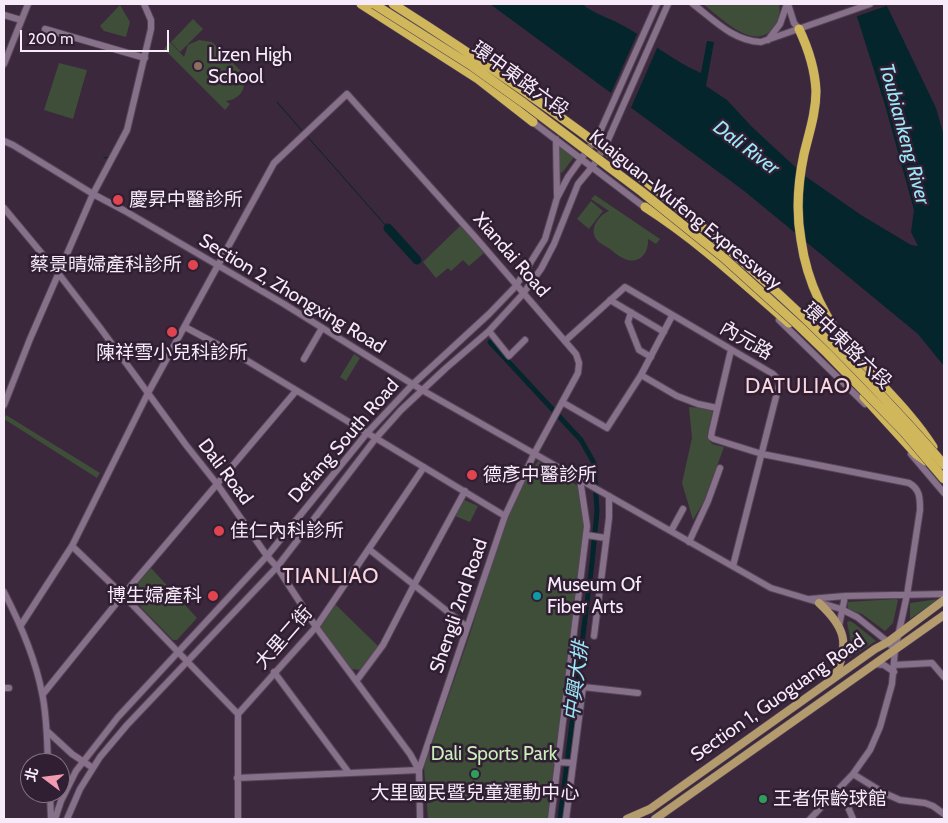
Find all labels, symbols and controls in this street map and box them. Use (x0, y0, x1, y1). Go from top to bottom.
scale bar (22, 20, 171, 52)
text: 200 m (28, 30, 73, 48)
street label: 環中東路六段 (467, 37, 573, 123)
place label: Lizen High School (208, 44, 292, 88)
marker: Lizen High School (192, 60, 204, 72)
water label: Toubiankeng River (874, 61, 934, 207)
water label: Dali River (708, 115, 784, 181)
street label: Kuaiguan-Wufeng Expressway (584, 125, 786, 295)
place label: 慶昇中醫診所 (129, 189, 243, 211)
marker: 慶昇中醫診所 (111, 193, 125, 207)
street label: Xiandai Road (468, 208, 554, 302)
street label: Section 2, Zhongxing Road (195, 229, 389, 359)
place label: 蔡景晴婦產科診所 (30, 254, 182, 276)
marker: 蔡景晴婦產科診所 (186, 258, 200, 272)
street label: 環中東路六段 (798, 298, 896, 394)
street label: 內元路 (716, 317, 776, 365)
marker: 陳祥雪小兒科診所 (165, 325, 179, 339)
place label: 陳祥雪小兒科診所 (96, 342, 248, 364)
street label: Defang South Road (284, 374, 404, 508)
district label: DATULIAO (744, 374, 852, 400)
street label: Dali Road (193, 434, 257, 510)
place label: 德彥中醫診所 (483, 464, 597, 486)
marker: 德彥中醫診所 (465, 468, 479, 482)
place label: 佳仁內科診所 (230, 520, 344, 542)
marker: 佳仁內科診所 (212, 524, 226, 538)
street label: Shengli 2nd Road (425, 536, 493, 676)
district label: TIANLIAO (281, 564, 381, 590)
place label: Museum Of Fiber Arts (547, 574, 641, 618)
place label: 博生婦產科 (107, 585, 202, 607)
marker: 博生婦產科 (206, 589, 220, 603)
marker: Museum Of Fiber Arts (531, 590, 543, 602)
street label: 大里二街 (250, 602, 318, 674)
street label: Section 1, Guoguang Road (687, 629, 869, 767)
water label: 中興大排 (560, 640, 594, 722)
park label: Dali Sports Park (431, 743, 557, 765)
north arrow (20, 753, 70, 803)
text: 北 (21, 765, 42, 783)
marker: 大里國民暨兒童運動中心 (469, 768, 481, 780)
place label: 大里國民暨兒童運動中心 (371, 782, 579, 804)
place label: 王者保齡球館 (773, 788, 887, 810)
marker: 王者保齡球館 (757, 793, 769, 805)

